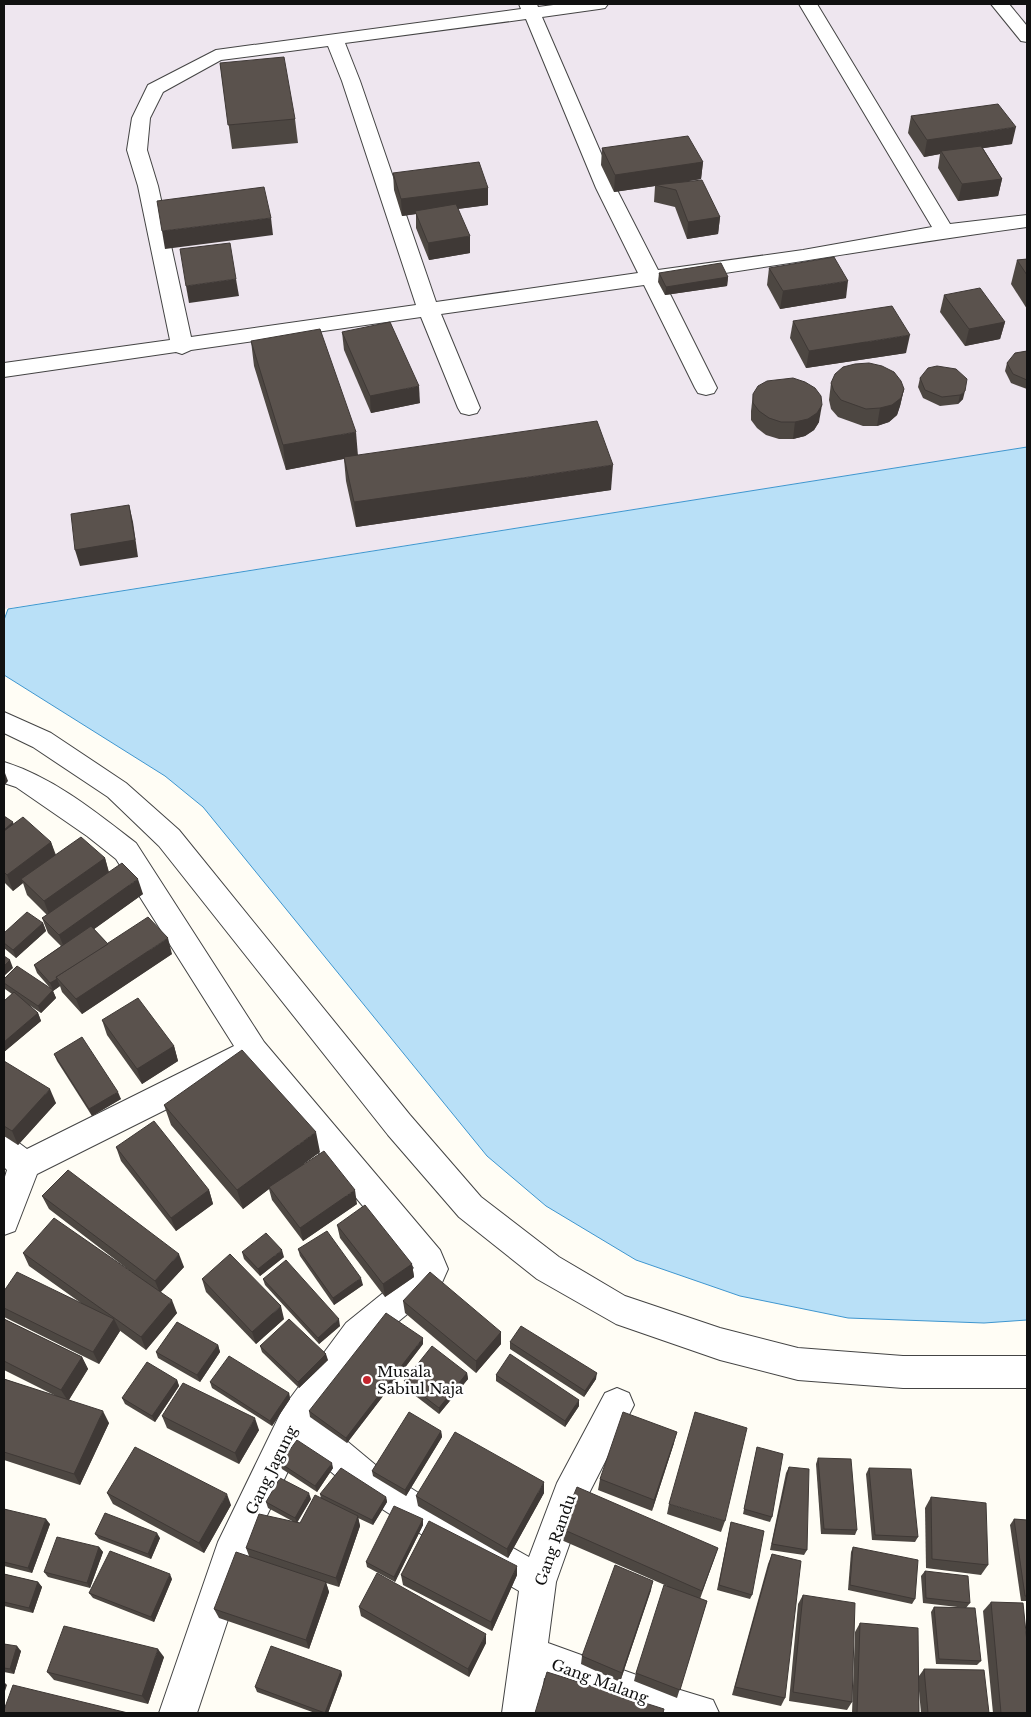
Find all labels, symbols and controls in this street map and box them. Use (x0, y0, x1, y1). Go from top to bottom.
place label: Musala Sabiul Naja (377, 1362, 464, 1398)
marker: Musala Sabiul Naja (361, 1374, 373, 1386)
street label: Gang Jagung (241, 1421, 301, 1518)
street label: Gang Randu (530, 1492, 580, 1588)
street label: Gang Malang (549, 1655, 652, 1708)

